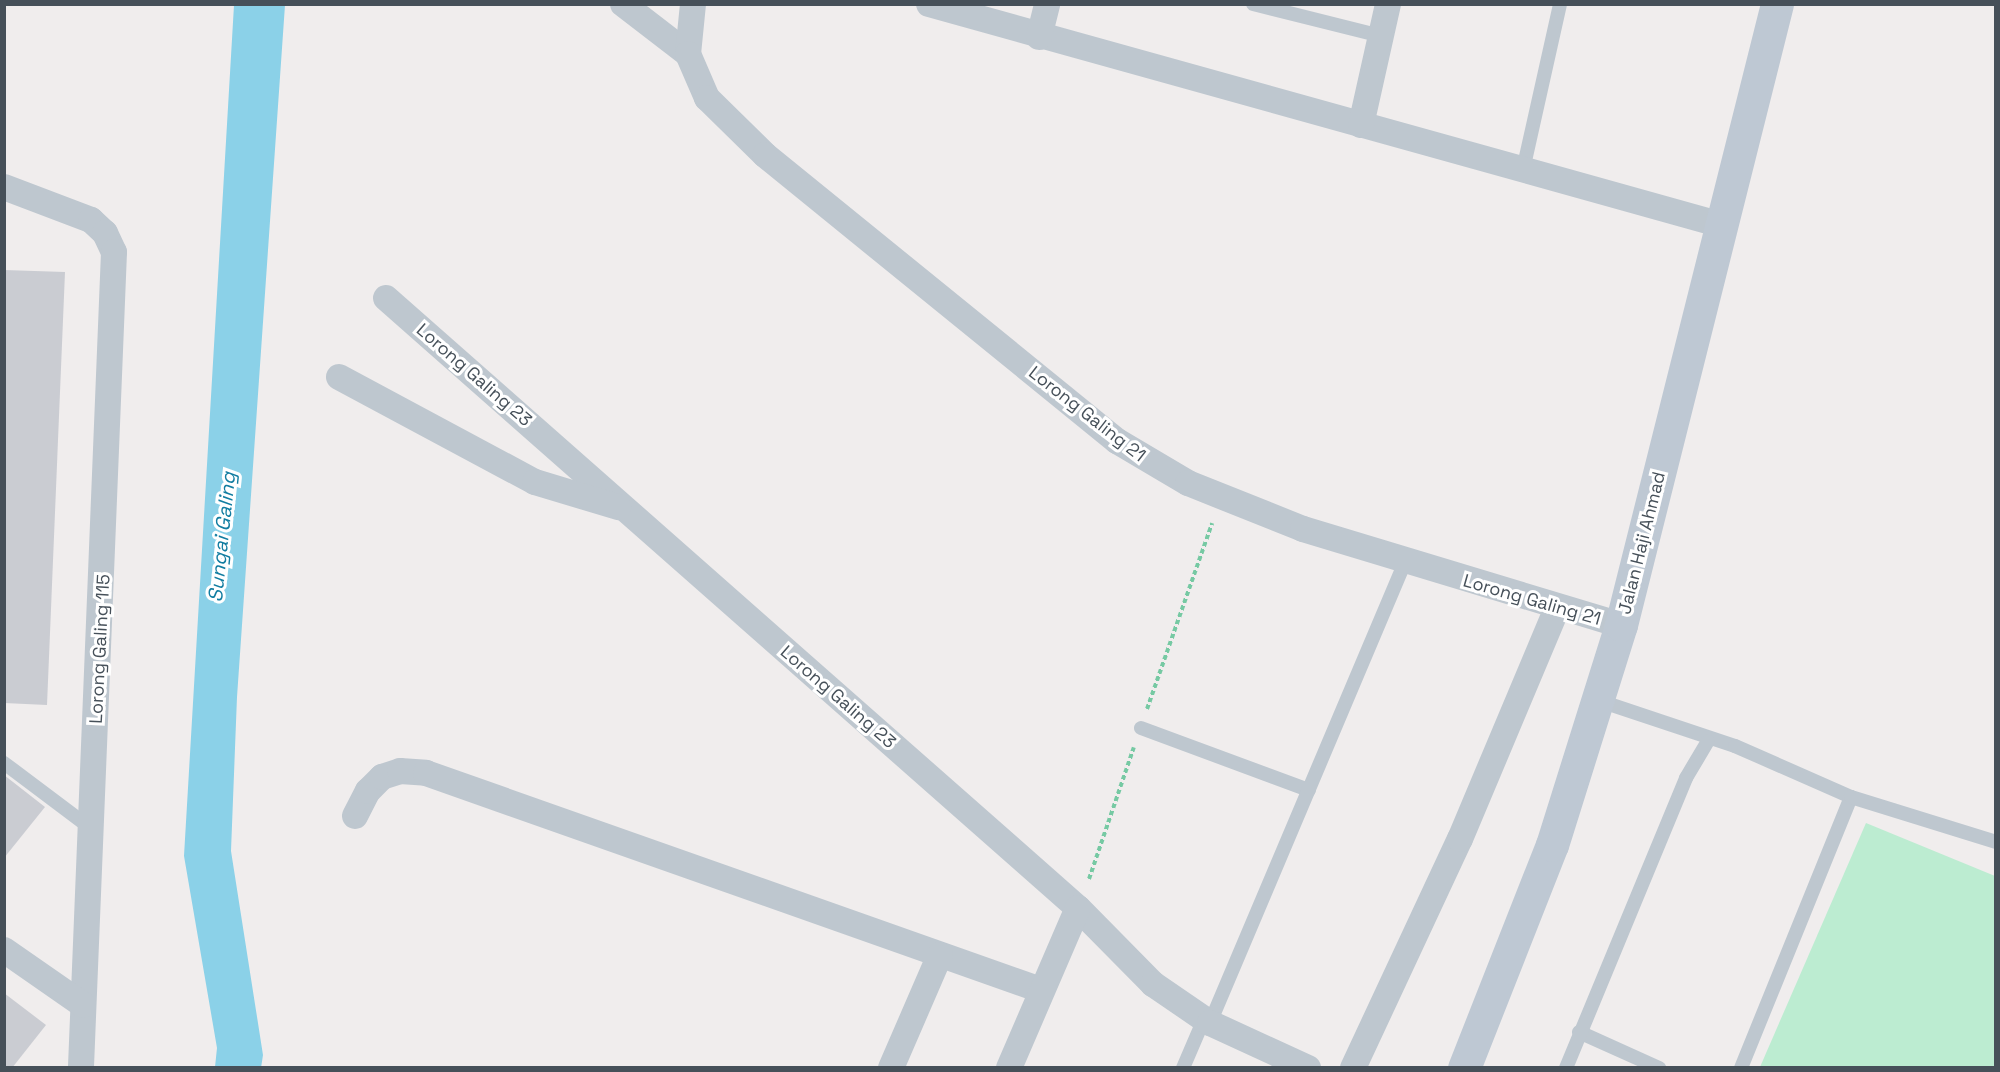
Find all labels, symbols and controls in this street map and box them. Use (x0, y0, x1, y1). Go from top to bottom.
street label: Lorong Galing 23 (412, 319, 536, 431)
street label: Lorong Galing 21 (1024, 362, 1150, 466)
street label: Jalan Haji Ahmad (1614, 469, 1670, 617)
water label: Sungai Galing (203, 471, 241, 603)
street label: Lorong Galing 21 (1461, 570, 1603, 630)
street label: Lorong Galing 115 (85, 574, 115, 724)
street label: Lorong Galing 23 (776, 641, 900, 753)

